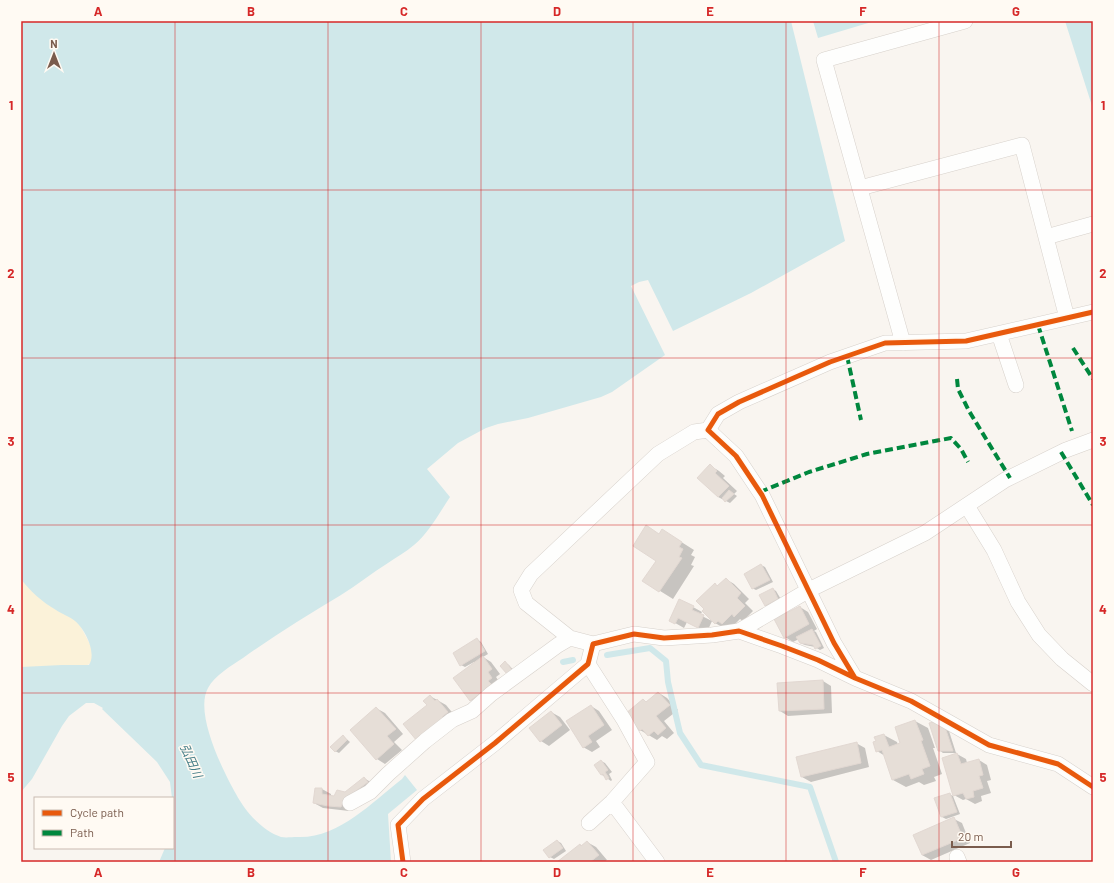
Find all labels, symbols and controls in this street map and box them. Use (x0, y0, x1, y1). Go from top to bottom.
text: A (94, 3, 103, 19)
text: B (247, 3, 255, 19)
text: C (400, 3, 408, 19)
text: D (553, 3, 561, 19)
text: E (706, 3, 714, 19)
text: F (859, 3, 867, 19)
text: G (1012, 3, 1020, 19)
north arrow (34, 34, 74, 74)
text: N (50, 37, 58, 50)
text: 1 (9, 97, 13, 113)
text: 1 (1101, 97, 1105, 113)
text: 2 (7, 265, 15, 281)
text: 2 (1099, 265, 1107, 281)
text: 3 (7, 433, 15, 449)
text: 3 (1099, 433, 1107, 449)
text: 4 (7, 601, 15, 617)
text: 4 (1099, 601, 1107, 617)
water label: 弘田川 (178, 741, 206, 782)
text: 5 (7, 769, 15, 785)
text: 5 (1099, 769, 1107, 785)
legend (34, 797, 174, 849)
text: Cycle path (70, 805, 124, 819)
scale bar (952, 823, 1011, 849)
text: Path (70, 825, 94, 839)
text: 20 m (958, 829, 984, 843)
text: A (94, 864, 103, 880)
text: B (247, 864, 255, 880)
text: C (400, 864, 408, 880)
text: D (553, 864, 561, 880)
text: E (706, 864, 714, 880)
text: F (859, 864, 867, 880)
text: G (1012, 864, 1020, 880)

